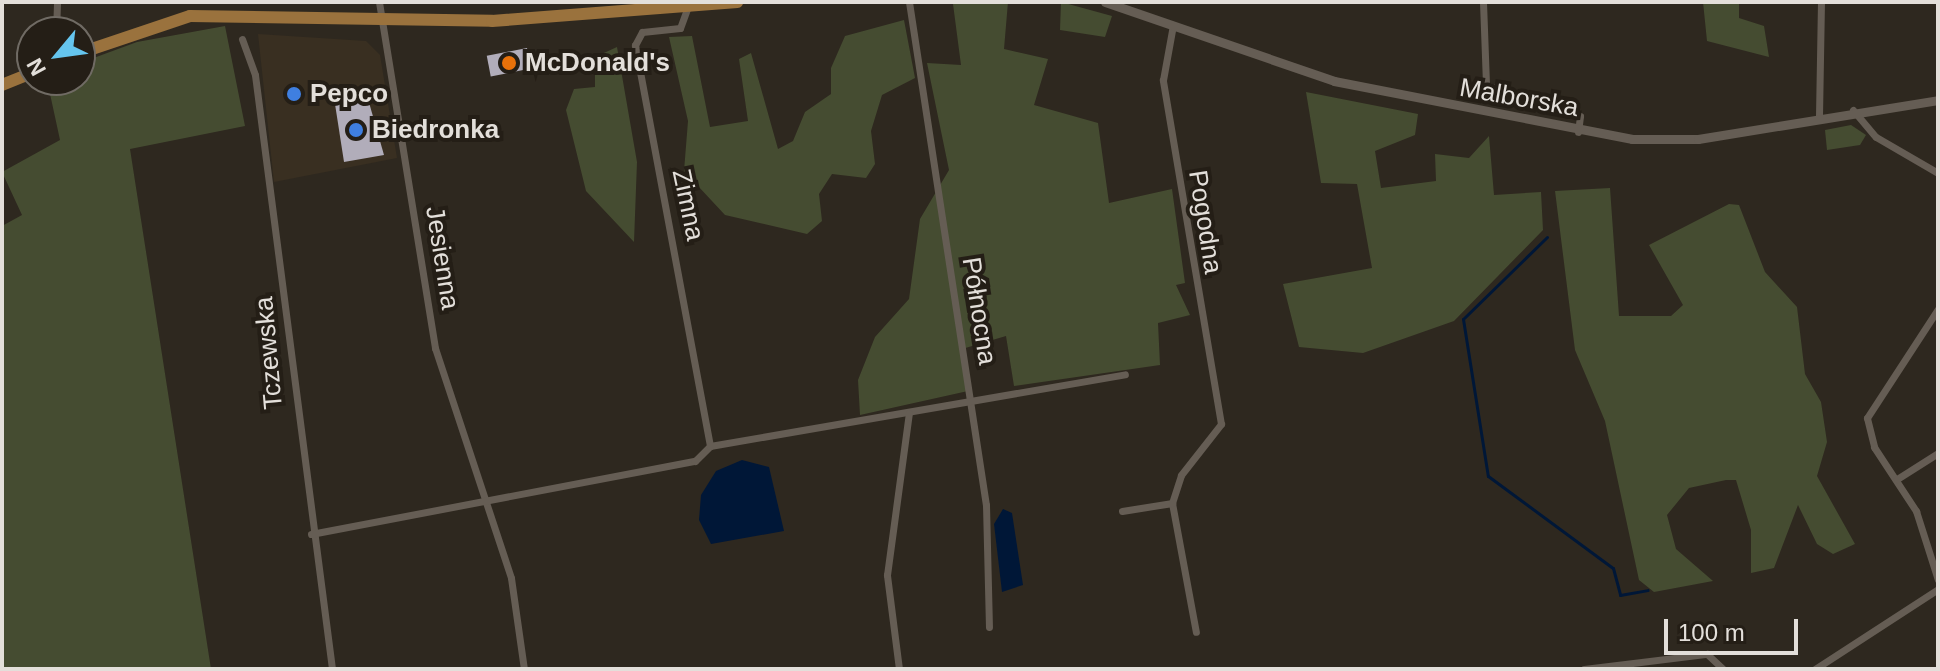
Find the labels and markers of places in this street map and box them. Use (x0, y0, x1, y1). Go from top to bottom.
place label: McDonald's (525, 47, 670, 79)
marker: McDonald's (500, 54, 518, 72)
place label: Pepco (310, 78, 388, 110)
marker: Pepco (285, 85, 303, 103)
place label: Biedronka (372, 114, 499, 146)
marker: Biedronka (347, 121, 365, 139)

